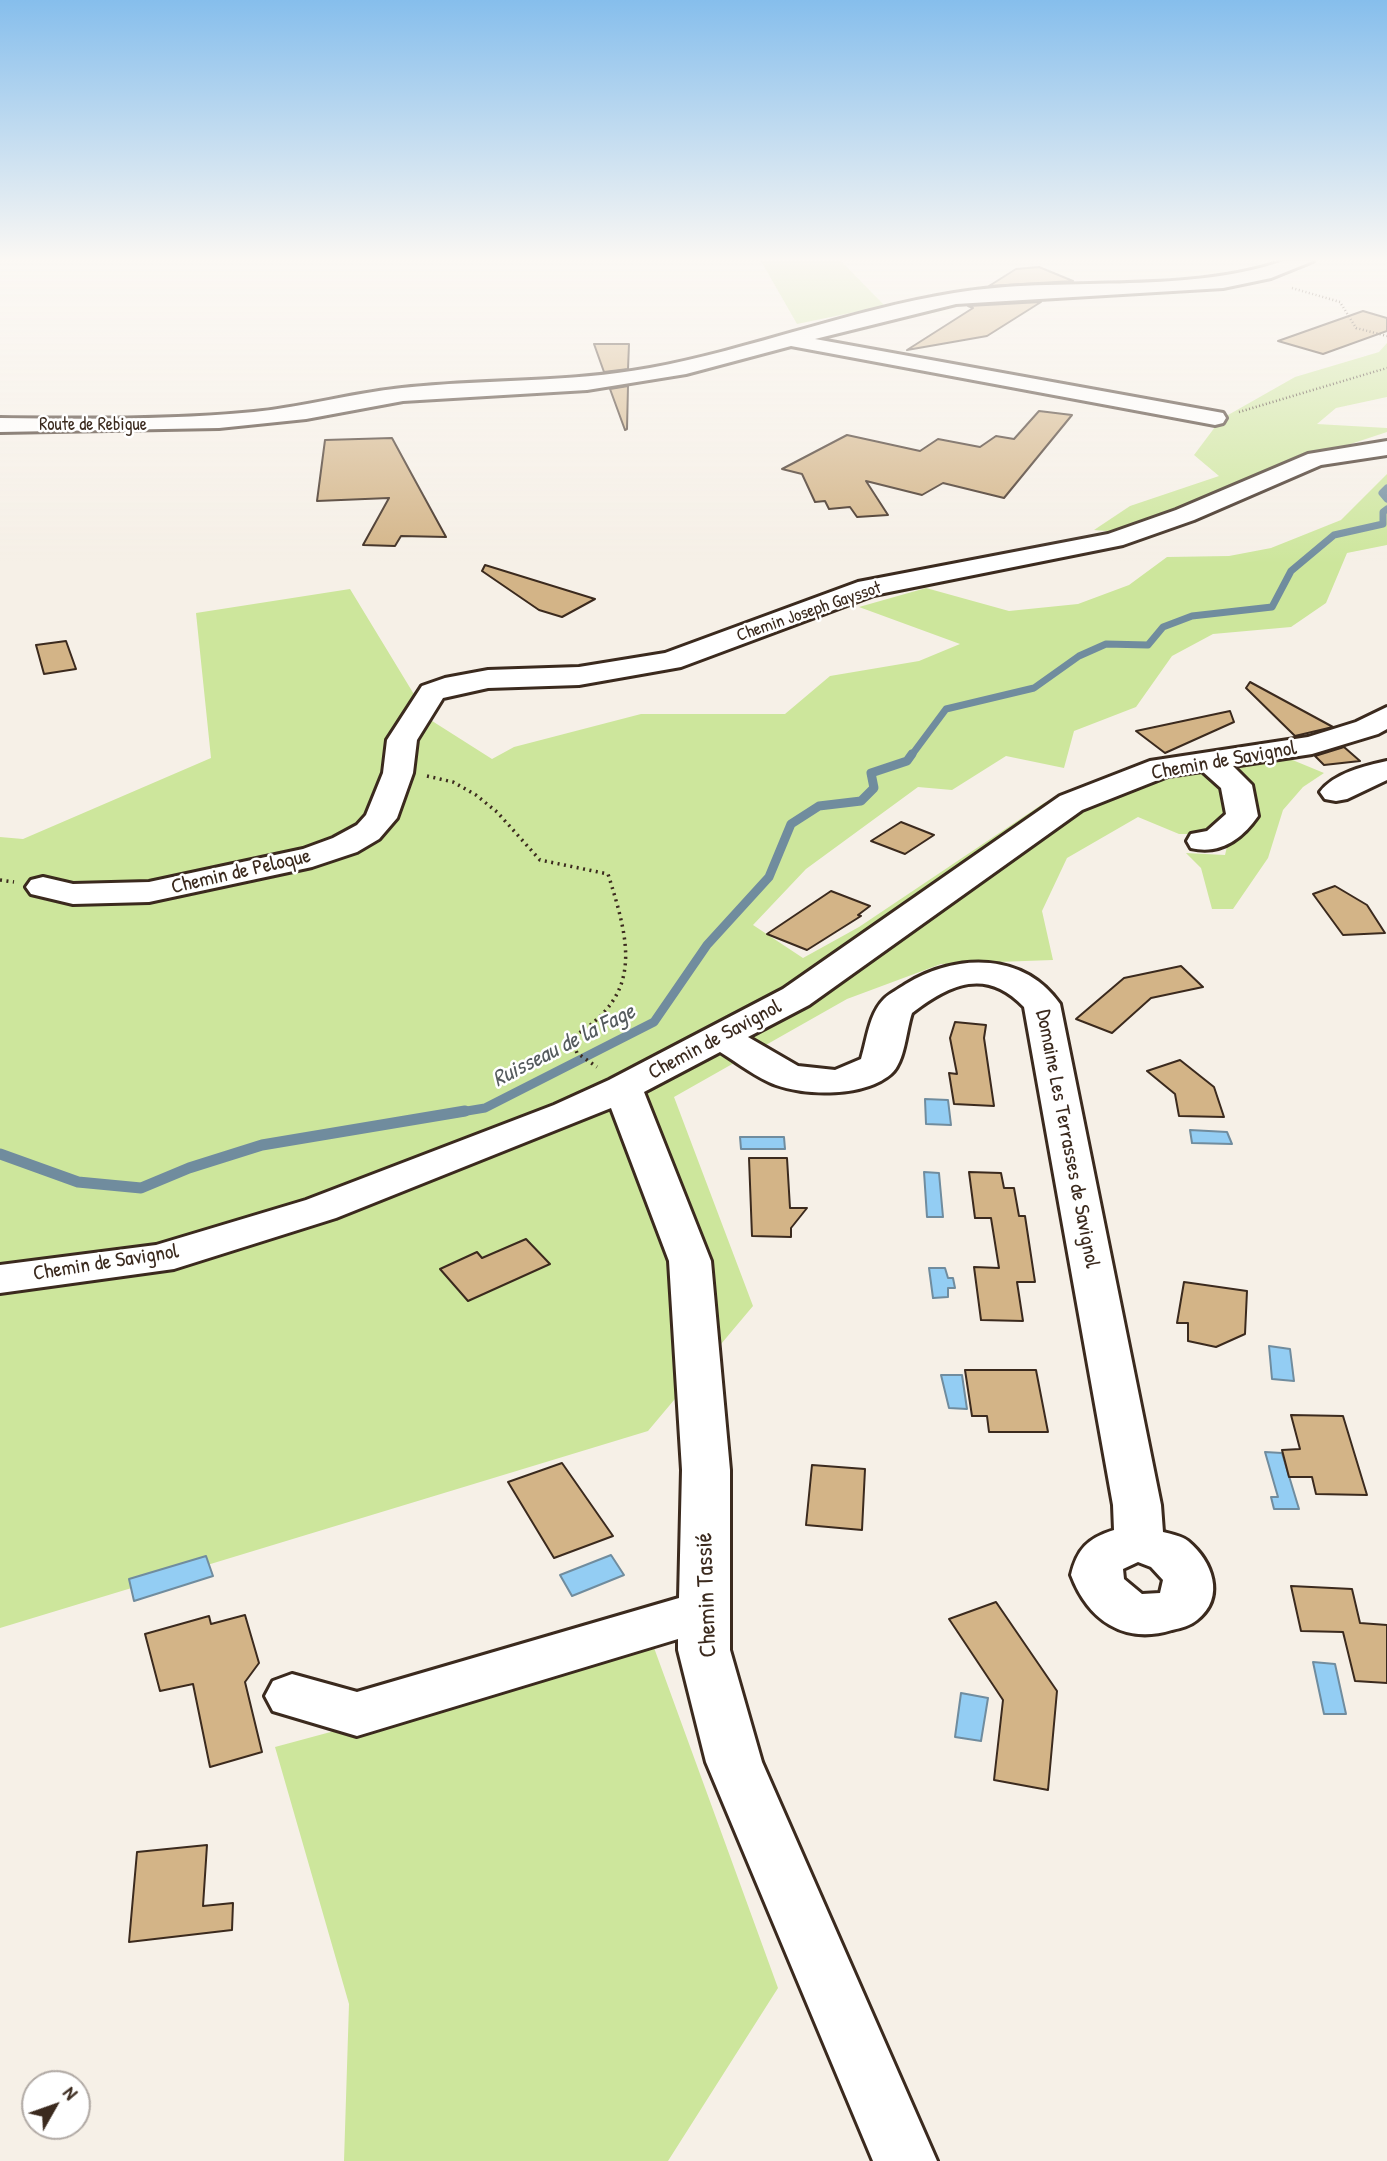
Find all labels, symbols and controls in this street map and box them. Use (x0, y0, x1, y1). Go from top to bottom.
street label: Route de Rebigue (39, 414, 147, 436)
street label: Chemin Joseph Gayssot (734, 577, 884, 647)
street label: Chemin de Savignol (1149, 736, 1299, 786)
street label: Chemin de Peloque (169, 844, 313, 900)
street label: Chemin de Savignol (644, 994, 786, 1086)
water label: Ruisseau de la Fage (488, 998, 640, 1094)
street label: Domaine Les Terrasses de Savignol (1030, 1008, 1104, 1270)
street label: Chemin de Savignol (31, 1239, 181, 1287)
street label: Chemin Tassié (690, 1532, 724, 1658)
north arrow (21, 2070, 91, 2140)
text: N (57, 2081, 84, 2105)

